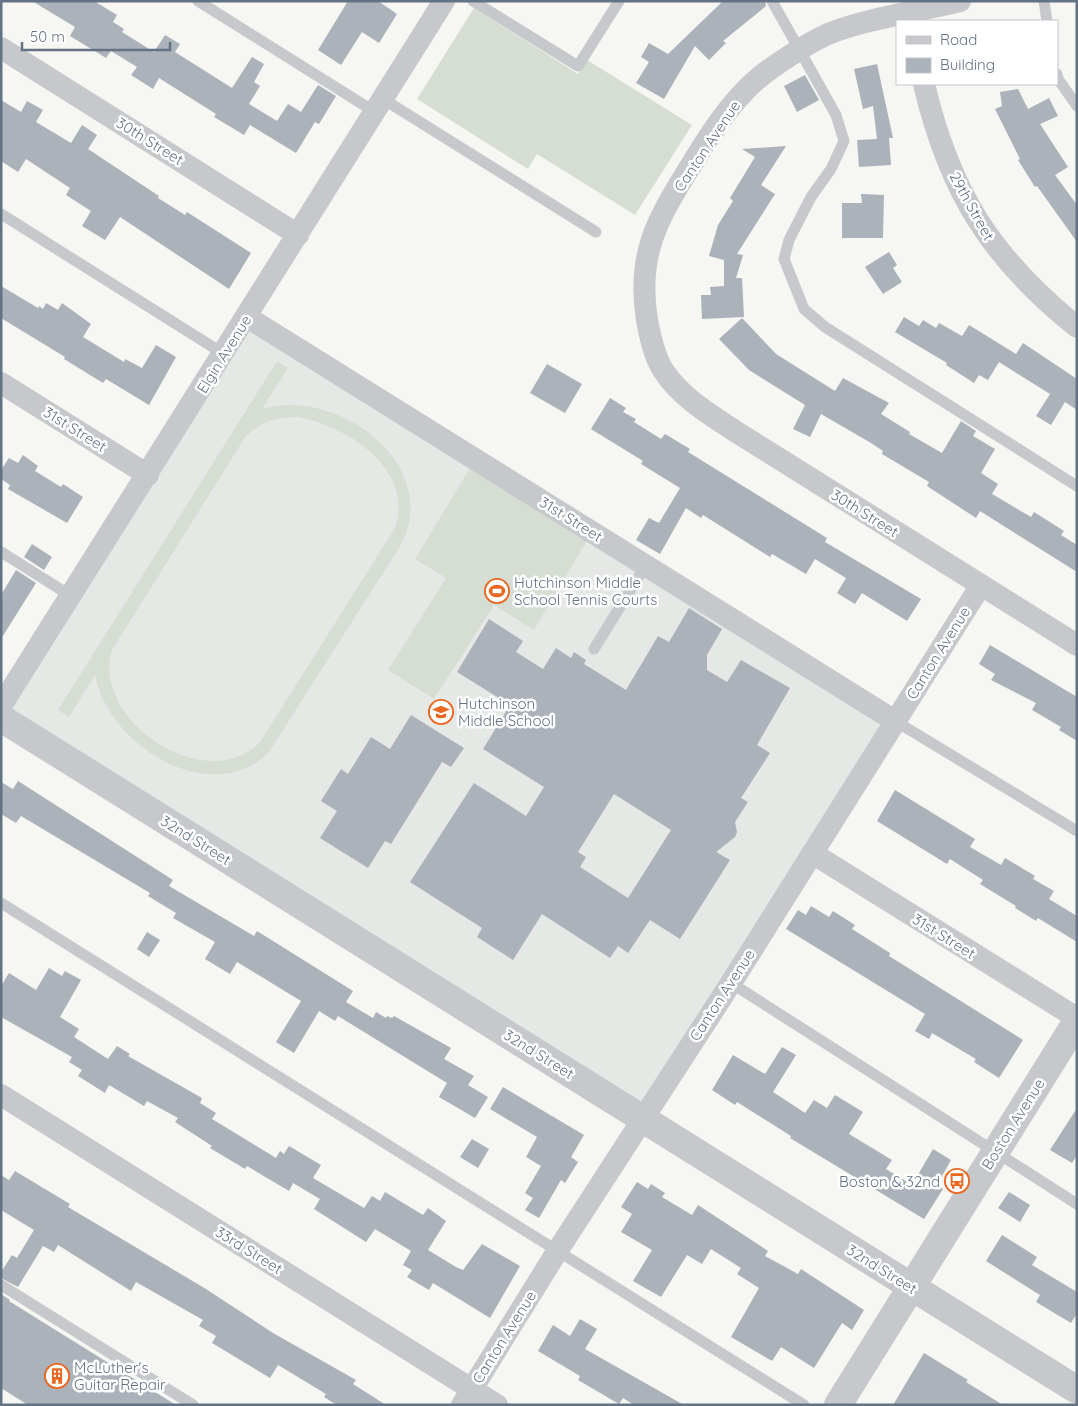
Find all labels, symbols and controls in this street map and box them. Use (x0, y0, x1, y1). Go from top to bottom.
scale bar (22, 20, 170, 52)
legend (896, 20, 1058, 85)
text: 50 m (30, 27, 65, 46)
text: Road (940, 30, 977, 49)
text: Building (940, 55, 995, 74)
street label: Canton Avenue (670, 97, 744, 195)
street label: 30th Street (113, 113, 187, 169)
street label: 29th Street (945, 168, 999, 244)
street label: Elgin Avenue (193, 311, 255, 397)
street label: 31st Street (40, 402, 110, 456)
street label: 30th Street (828, 485, 902, 541)
street label: 31st Street (536, 492, 606, 546)
place label: Hutchinson Middle School Tennis Courts (514, 573, 657, 609)
sports icon: Hutchinson Middle School Tennis Courts (484, 578, 510, 604)
street label: Canton Avenue (902, 603, 974, 703)
place label: Hutchinson Middle School (458, 694, 554, 730)
school or university icon: Hutchinson Middle School (428, 699, 454, 725)
street label: 32nd Street (157, 811, 235, 869)
street label: 31st Street (909, 909, 979, 963)
street label: Canton Avenue (685, 946, 759, 1044)
street label: 32nd Street (500, 1025, 578, 1083)
street label: Boston Avenue (977, 1075, 1049, 1173)
bus stop icon: Boston & 32nd (944, 1168, 970, 1194)
place label: Boston & 32nd (839, 1172, 940, 1191)
street label: 33rd Street (212, 1222, 286, 1278)
street label: 32nd Street (843, 1240, 921, 1298)
street label: Canton Avenue (468, 1287, 540, 1387)
place label: McLuther's Guitar Repair (74, 1358, 166, 1394)
building icon: McLuther's Guitar Repair (44, 1363, 70, 1389)

